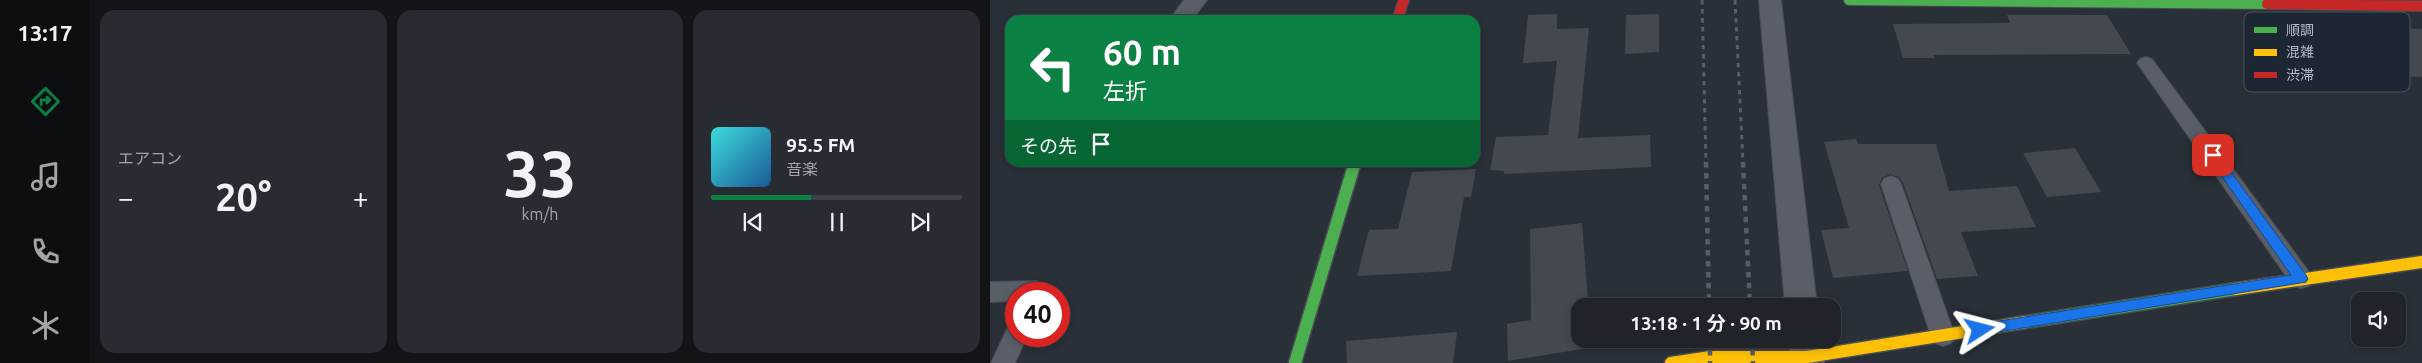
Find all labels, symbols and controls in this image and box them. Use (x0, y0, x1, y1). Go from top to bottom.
legend (2244, 12, 2410, 92)
text: 13:17 (17, 20, 73, 45)
text: 順調 (2286, 22, 2314, 38)
text: 60 m (1103, 32, 1181, 72)
icon: left (1020, 35, 1085, 100)
text: 混雑 (2286, 44, 2314, 60)
text: 渋滞 (2286, 67, 2314, 83)
text: 左折 (1103, 78, 1147, 103)
icon: directions (28, 84, 63, 119)
icon: arrive (1087, 130, 1115, 158)
text: 95.5 FM (786, 134, 855, 156)
pin (2192, 134, 2234, 176)
text: その先 (1020, 135, 1077, 157)
text: 33 (503, 136, 577, 209)
icon: arrive (2199, 141, 2227, 169)
text: エアコン (118, 149, 182, 167)
icon: music (28, 159, 63, 194)
text: 音楽 (786, 160, 818, 178)
text: 20° (215, 176, 271, 218)
text: − (118, 182, 134, 213)
text: + (353, 182, 369, 213)
text: km/h (522, 205, 558, 223)
icon: previous (739, 208, 767, 236)
icon: pause (823, 208, 851, 236)
icon: next (906, 208, 934, 236)
icon: phone (28, 234, 63, 269)
speed limit sign: 40 (1005, 282, 1070, 347)
map controls (2351, 292, 2406, 347)
button: sound (2351, 292, 2406, 347)
position arrow (1953, 303, 2005, 355)
icon: climate (28, 308, 63, 343)
text: 13:18 · 1 分 · 90 m (1630, 312, 1782, 334)

